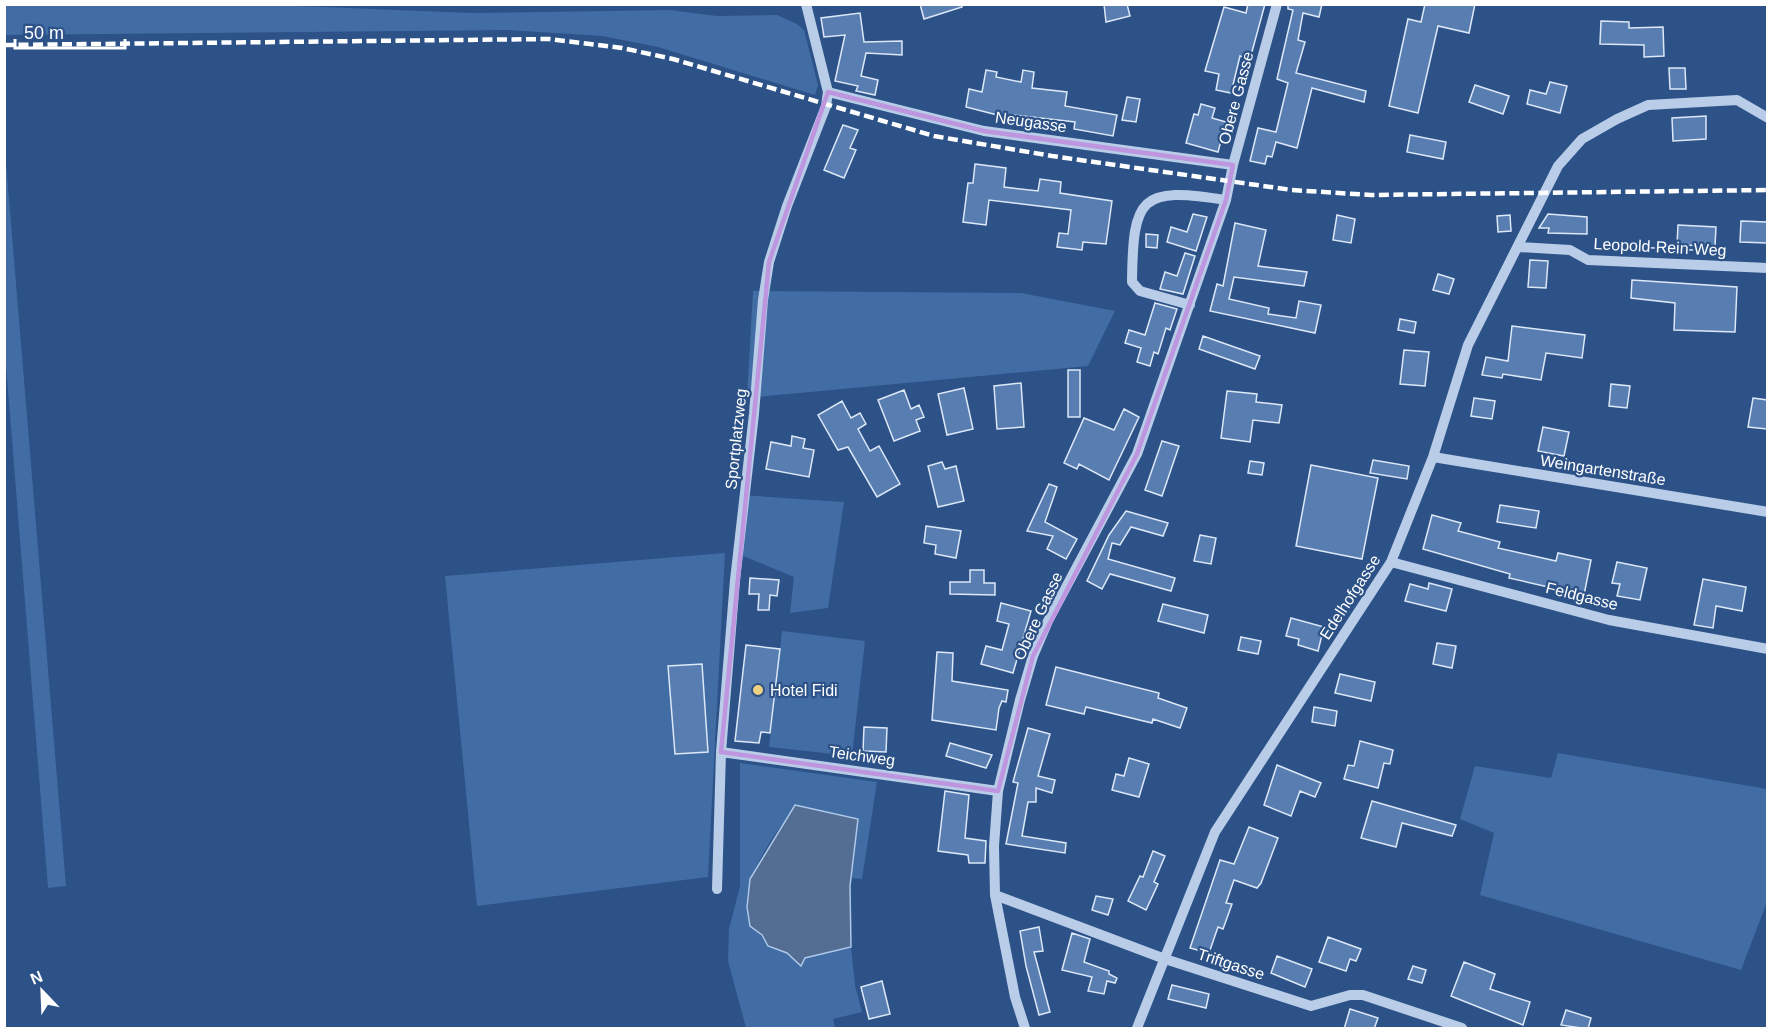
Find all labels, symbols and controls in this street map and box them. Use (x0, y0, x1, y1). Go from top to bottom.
scale bar (15, 12, 124, 50)
text: 50 m (24, 23, 64, 43)
street label: Obere Gasse (1215, 50, 1257, 146)
street label: Neugasse (994, 109, 1068, 135)
street label: Leopold-Rein-Weg (1593, 235, 1727, 259)
street label: Sportplatzweg (722, 388, 750, 490)
street label: Weingartenstraße (1539, 452, 1667, 488)
street label: Edelhofgasse (1316, 552, 1384, 642)
street label: Obere Gasse (1010, 569, 1066, 663)
street label: Feldgasse (1544, 579, 1620, 613)
place label: Hotel Fidi (770, 682, 838, 699)
marker: Hotel Fidi (751, 683, 765, 697)
street label: Teichweg (828, 743, 896, 769)
street label: Triftgasse (1195, 945, 1267, 983)
north arrow (12, 961, 72, 1021)
text: N (28, 968, 45, 988)

